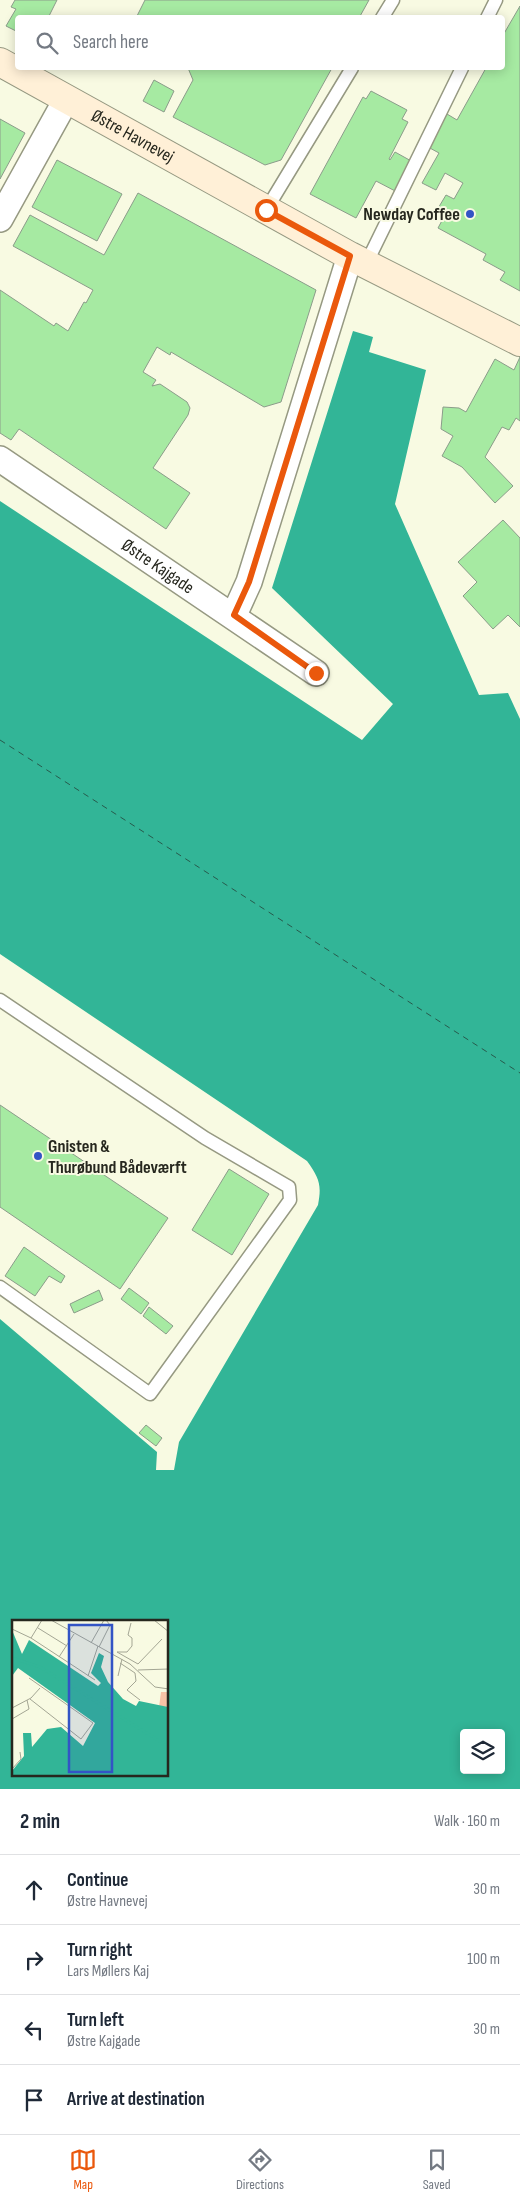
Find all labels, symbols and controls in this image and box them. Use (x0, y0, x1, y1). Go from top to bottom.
search box (15, 15, 505, 70)
icon: search (33, 29, 61, 57)
text: Search here (73, 31, 149, 54)
street label: Østre Havnevej (88, 104, 178, 167)
route start (255, 199, 278, 222)
place label: Newday Coffee (363, 204, 460, 225)
marker: Newday Coffee (464, 208, 476, 220)
street label: Østre Kajgade (118, 534, 198, 598)
route end (305, 662, 328, 685)
place label: Gnisten & Thurøbund Bådeværft (48, 1136, 187, 1178)
marker: Gnisten & Thurøbund Bådeværft (32, 1150, 44, 1162)
inset map (12, 1620, 169, 1776)
map controls (460, 1729, 505, 1774)
button: layers (460, 1729, 505, 1774)
text: 2 min (20, 1809, 60, 1834)
text: Walk · 160 m (434, 1812, 500, 1831)
text: Continue (67, 1869, 128, 1892)
icon: ahead (20, 1876, 48, 1904)
text: 30 m (473, 1880, 500, 1899)
text: Østre Havnevej (67, 1892, 148, 1911)
text: Turn right (67, 1939, 132, 1962)
icon: right (20, 1946, 48, 1974)
text: 100 m (467, 1950, 500, 1969)
text: Lars Møllers Kaj (67, 1962, 149, 1981)
text: Turn left (67, 2009, 124, 2032)
icon: left (20, 2016, 48, 2044)
text: 30 m (473, 2020, 500, 2039)
text: Østre Kajgade (67, 2032, 140, 2051)
icon: arrive (20, 2086, 48, 2114)
text: Arrive at destination (67, 2088, 205, 2111)
tab: Map (69, 2146, 97, 2193)
tab: Directions (236, 2146, 284, 2193)
tab: Saved (423, 2146, 451, 2193)

